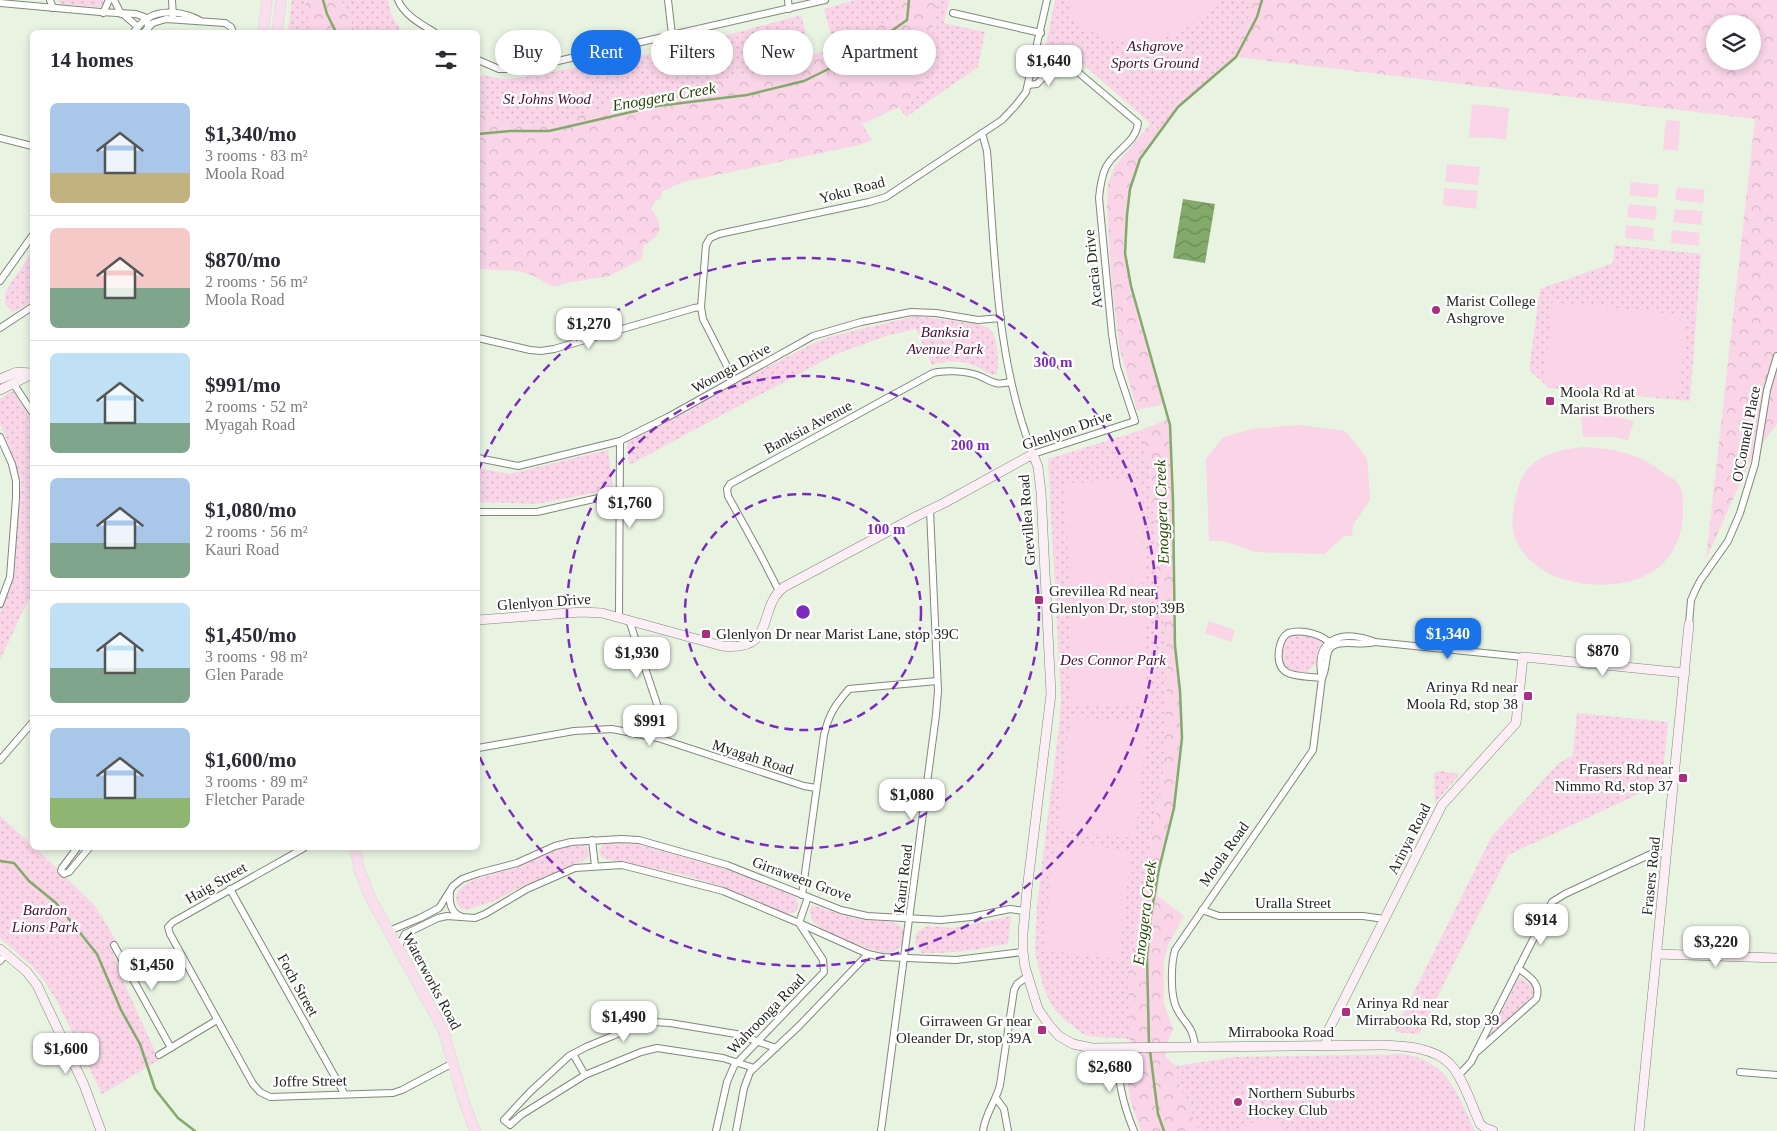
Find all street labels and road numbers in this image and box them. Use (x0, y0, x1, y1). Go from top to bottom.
street label: Yoku Road (817, 173, 887, 206)
street label: Acacia Drive (1081, 228, 1105, 309)
street label: Woonga Drive (689, 340, 773, 396)
street label: O'Connell Place (1729, 384, 1763, 483)
street label: Banksia Avenue (762, 397, 855, 457)
street label: Glenlyon Drive (1020, 407, 1114, 453)
street label: Grevillea Road (1016, 473, 1038, 566)
street label: Glenlyon Drive (497, 591, 592, 613)
street label: Myagah Road (710, 736, 796, 778)
street label: Arinya Road (1384, 801, 1434, 877)
street label: Moola Road (1196, 818, 1252, 889)
street label: Frasers Road (1639, 836, 1663, 916)
street label: Kauri Road (891, 843, 915, 915)
street label: Girraween Grove (750, 854, 854, 905)
street label: Haig Street (183, 859, 250, 907)
street label: Uralla Street (1255, 895, 1332, 911)
street label: Waterworks Road (400, 930, 465, 1033)
street label: Foch Street (274, 951, 322, 1020)
street label: Wahroonga Road (724, 971, 808, 1057)
street label: Mirrabooka Road (1228, 1024, 1335, 1040)
street label: Joffre Street (273, 1072, 348, 1090)

